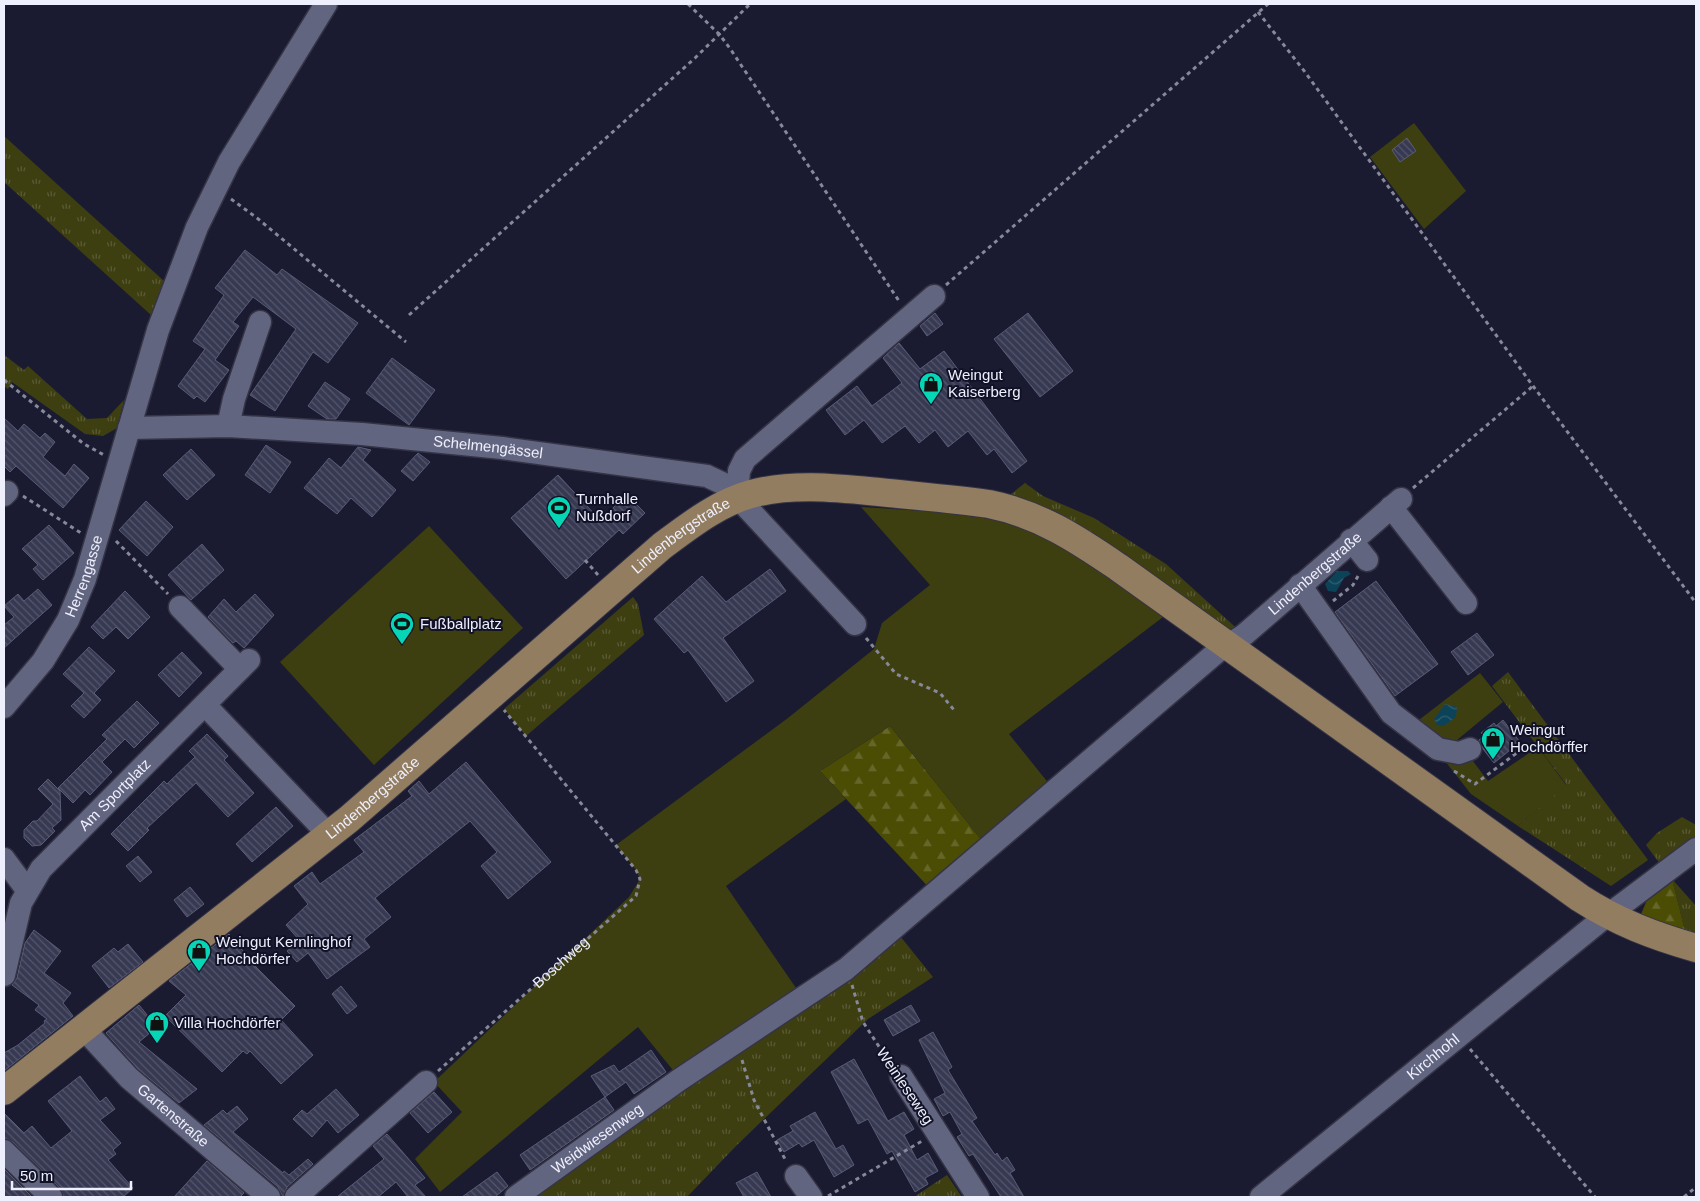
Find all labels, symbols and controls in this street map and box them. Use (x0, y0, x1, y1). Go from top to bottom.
place label: Weingut Kaiserberg (948, 366, 1021, 400)
shop icon: Weingut Kaiserberg (918, 371, 944, 405)
street label: Schelmengässel (433, 432, 544, 461)
place label: Turnhalle Nußdorf (576, 490, 638, 524)
street label: Lindenbergstraße (628, 494, 732, 577)
sports icon: Turnhalle Nußdorf (546, 495, 572, 529)
street label: Lindenbergstraße (1265, 528, 1365, 618)
street label: Herrengasse (61, 533, 105, 620)
sports icon: Fußballplatz (389, 611, 415, 645)
place label: Fußballplatz (420, 615, 502, 632)
place label: Weingut Hochdörffer (1510, 721, 1588, 755)
shop icon: Weingut Hochdörffer (1480, 726, 1506, 760)
street label: Lindenbergstraße (322, 753, 422, 842)
street label: Am Sportplatz (75, 755, 154, 834)
place label: Weingut Kernlinghof Hochdörfer (216, 933, 352, 967)
street label: Boschweg (529, 933, 592, 991)
shop icon: Weingut Kernlinghof Hochdörfer (186, 938, 212, 972)
shop icon: Villa Hochdörfer (144, 1010, 170, 1044)
place label: Villa Hochdörfer (174, 1014, 280, 1031)
street label: Kirchhohl (1403, 1030, 1462, 1083)
street label: Weinleseweg (873, 1044, 937, 1127)
street label: Gartenstraße (134, 1080, 213, 1150)
street label: Weidwiesenweg (548, 1100, 646, 1177)
scale bar (12, 1158, 131, 1190)
text: 50 m (20, 1167, 53, 1184)

